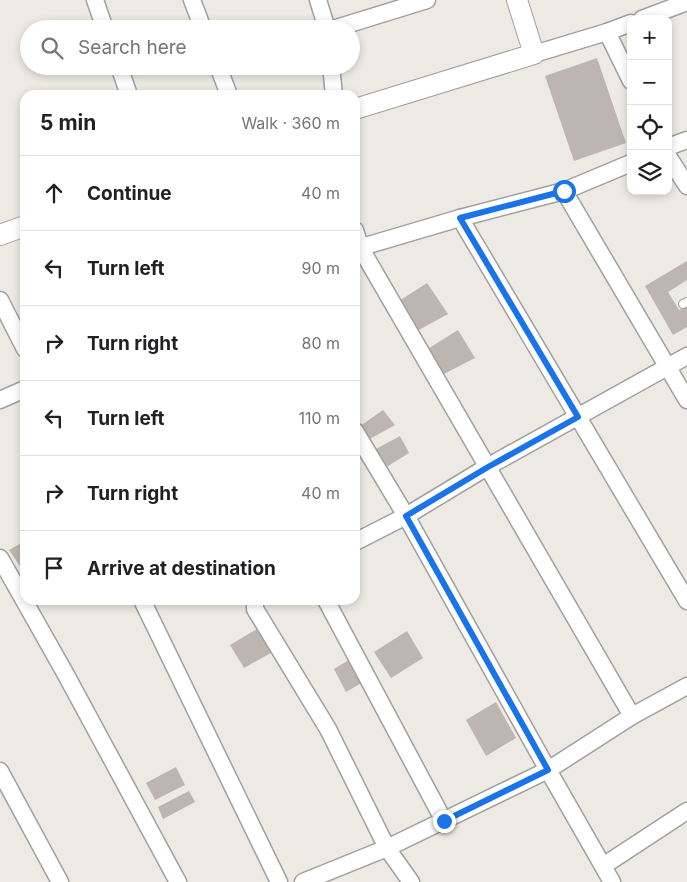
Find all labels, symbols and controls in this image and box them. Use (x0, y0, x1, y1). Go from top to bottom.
map controls (627, 15, 672, 195)
button: + (627, 15, 672, 60)
search box (20, 20, 360, 75)
icon: search (38, 34, 66, 62)
text: Search here (78, 36, 187, 59)
button: − (627, 60, 672, 105)
button: locate (627, 105, 672, 150)
text: 5 min (40, 110, 96, 135)
text: Walk · 360 m (241, 113, 340, 133)
button: layers (627, 150, 672, 195)
icon: ahead (40, 179, 68, 207)
route start (553, 180, 576, 203)
text: Continue (87, 182, 172, 205)
text: 40 m (301, 183, 340, 203)
icon: left (40, 254, 68, 282)
text: Turn left (87, 257, 165, 280)
text: 90 m (301, 258, 340, 278)
icon: right (40, 329, 68, 357)
text: Turn right (87, 332, 178, 355)
text: 80 m (301, 333, 340, 353)
icon: left (40, 404, 68, 432)
text: Turn left (87, 407, 165, 430)
text: 110 m (298, 408, 340, 428)
icon: right (40, 479, 68, 507)
text: Turn right (87, 482, 178, 505)
text: 40 m (301, 483, 340, 503)
icon: arrive (40, 554, 68, 582)
text: Arrive at destination (87, 557, 276, 580)
route end (433, 810, 456, 833)

